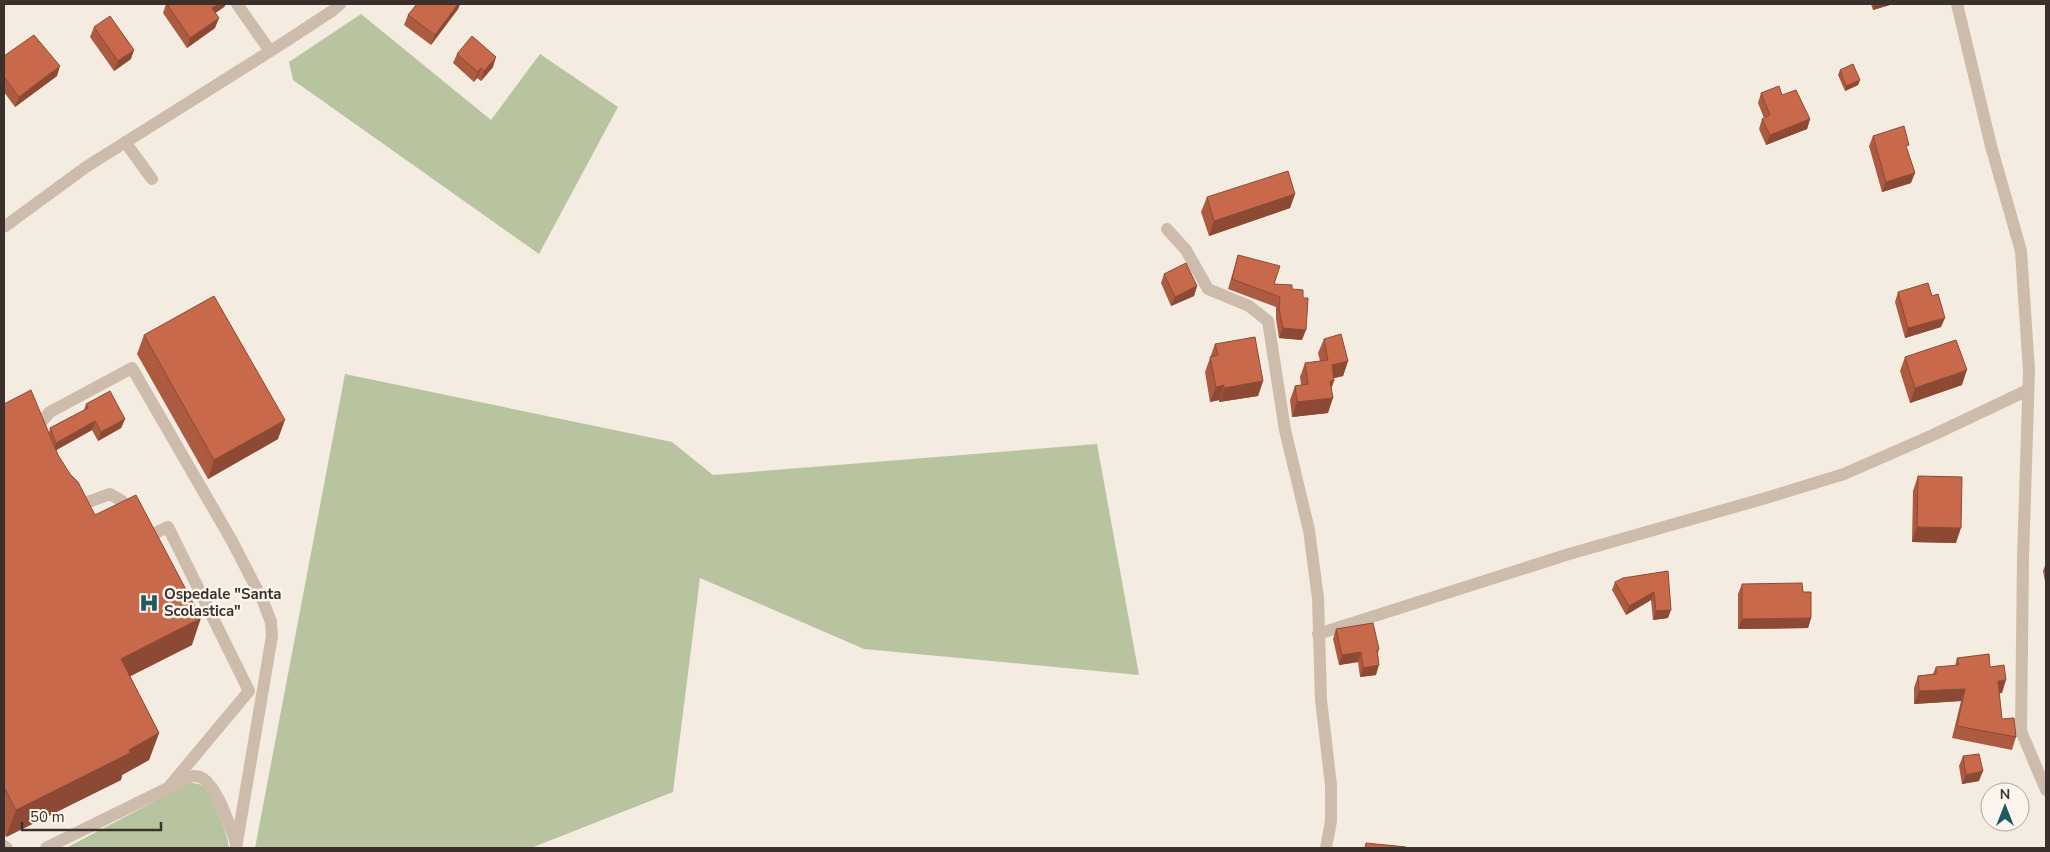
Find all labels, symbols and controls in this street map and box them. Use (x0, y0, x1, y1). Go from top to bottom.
place label: Ospedale "Santa Scolastica" (164, 584, 281, 621)
hospital icon: Ospedale "Santa Scolastica" (138, 592, 160, 614)
north arrow (1980, 782, 2030, 832)
text: N (2000, 785, 2010, 804)
scale bar (22, 800, 161, 832)
text: 50 m (30, 807, 65, 827)

